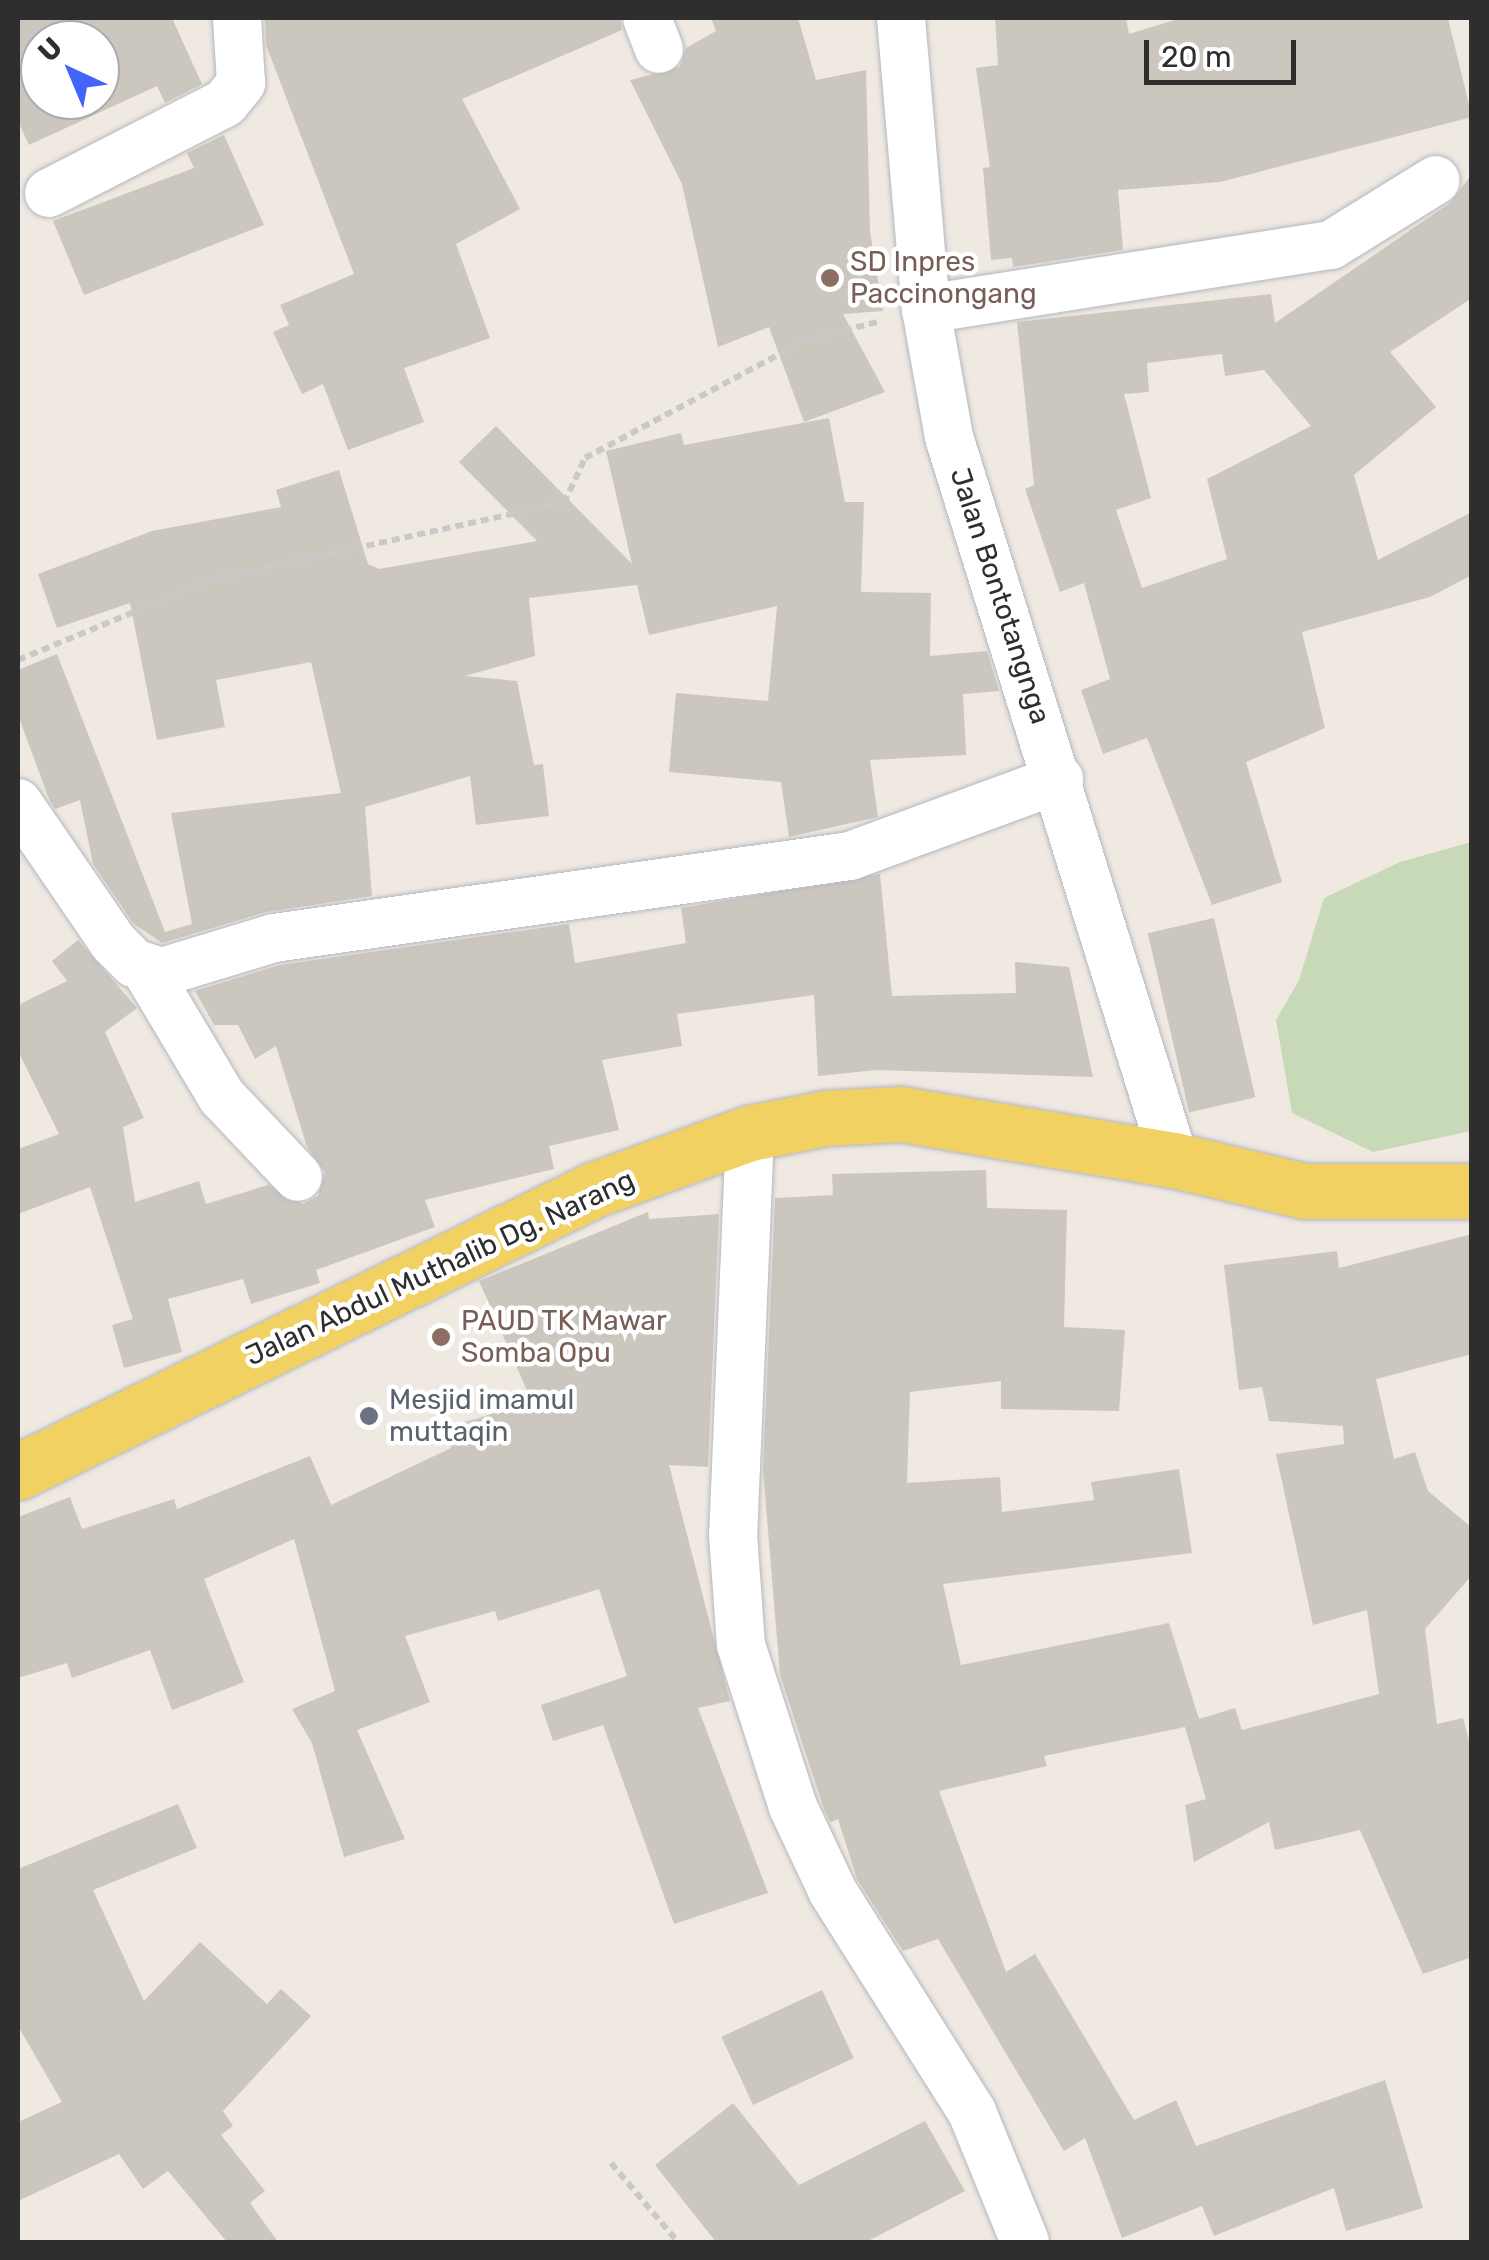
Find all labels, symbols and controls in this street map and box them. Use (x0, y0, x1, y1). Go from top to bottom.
north arrow (20, 20, 120, 120)
scale bar (1149, 20, 1302, 82)
text: U (31, 31, 69, 68)
text: 20 m (1161, 39, 1232, 75)
place label: SD Inpres Paccinongang (850, 245, 1037, 311)
marker: SD Inpres Paccinongang (819, 267, 841, 289)
street label: Jalan Bontotangnga (943, 464, 1057, 728)
street label: Jalan Abdul Muthalib Dg. Narang (240, 1163, 640, 1373)
place label: PAUD TK Mawar Somba Opu (461, 1304, 668, 1370)
marker: PAUD TK Mawar Somba Opu (430, 1326, 452, 1348)
place label: Mesjid imamul muttaqin (389, 1383, 574, 1449)
marker: Mesjid imamul muttaqin (358, 1405, 380, 1427)

